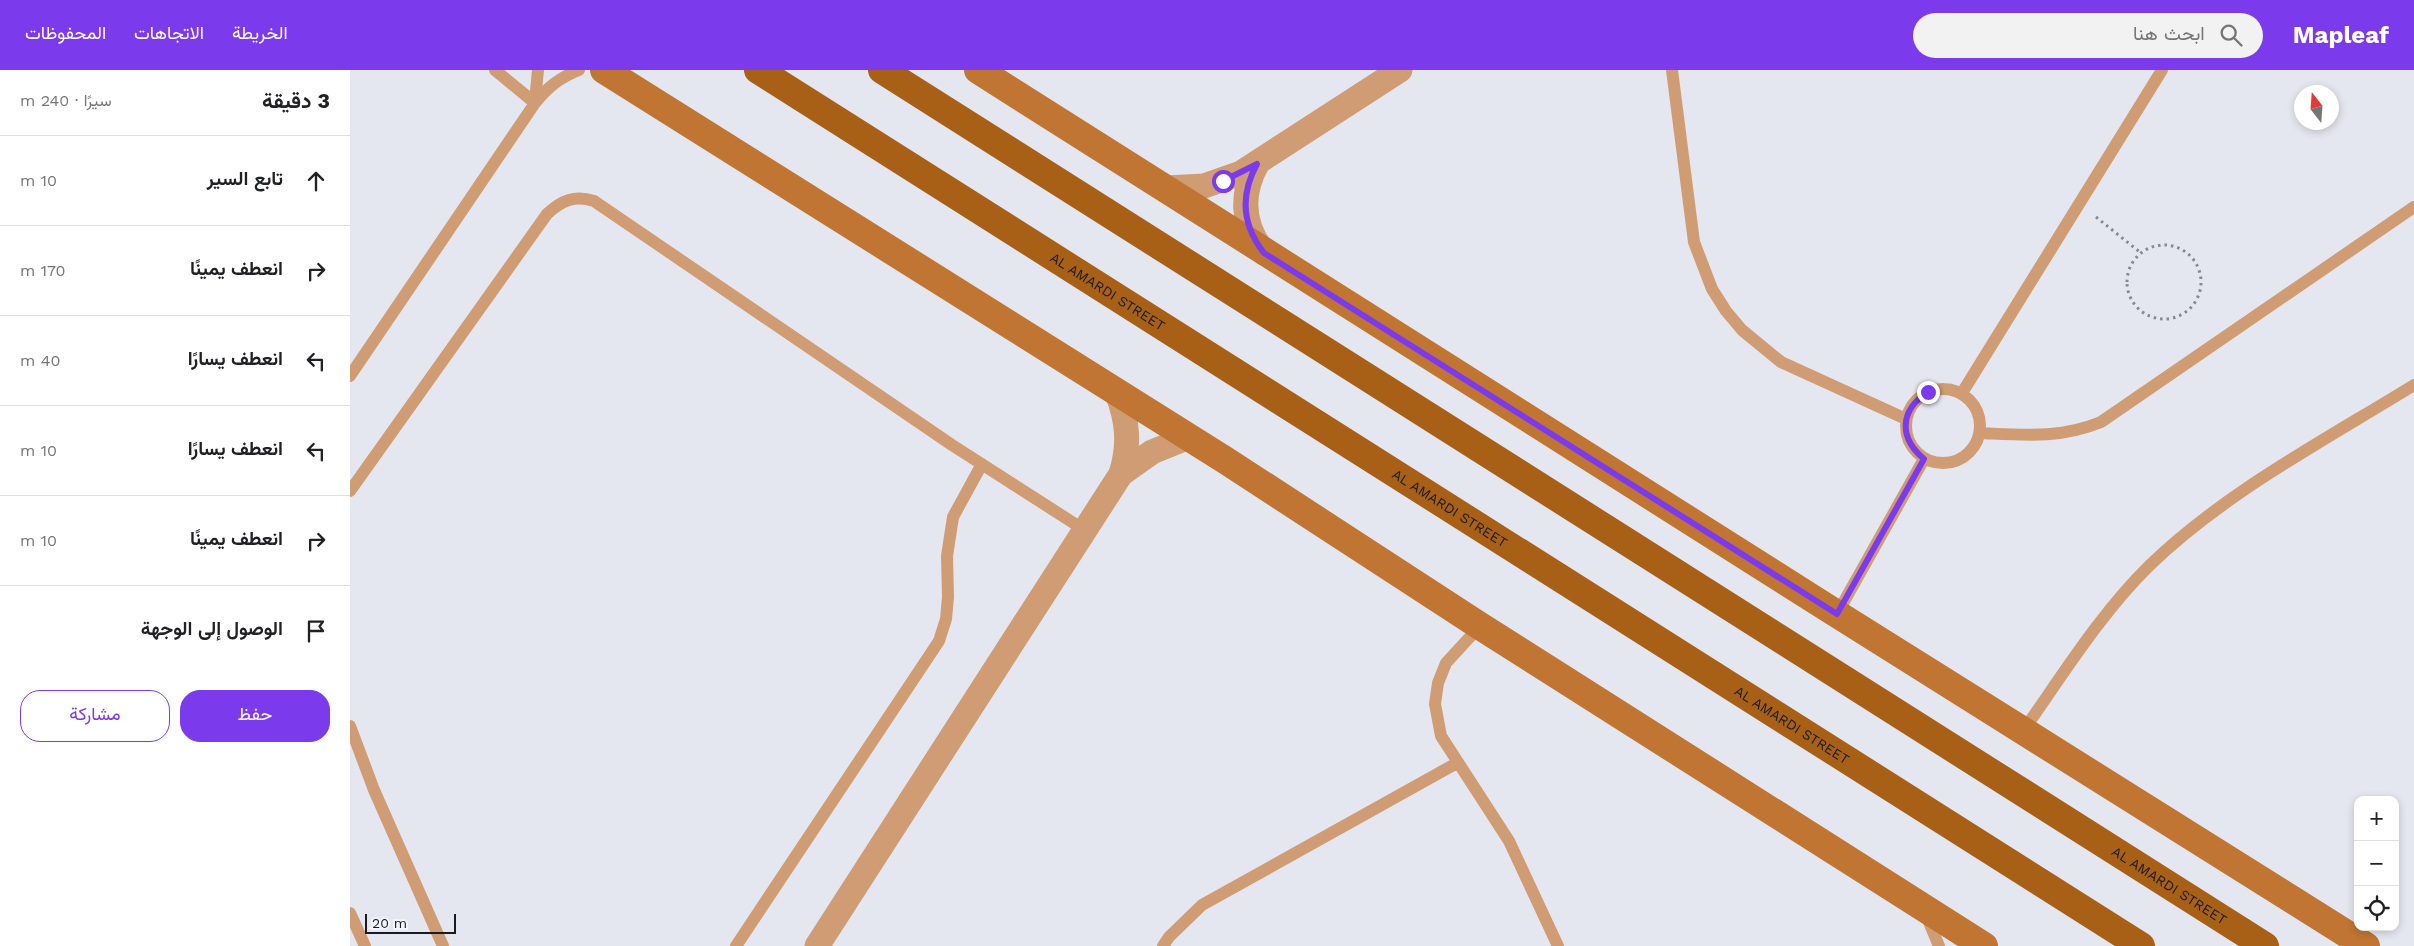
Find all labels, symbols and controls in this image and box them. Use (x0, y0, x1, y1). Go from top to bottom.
search box (1913, 13, 2263, 58)
icon: search (2217, 21, 2245, 49)
text: Mapleaf (2293, 21, 2389, 49)
text: المحفوظات (25, 22, 106, 43)
text: الاتجاهات (134, 22, 204, 43)
text: الخريطة (232, 22, 288, 43)
text: ابحث هنا (2133, 22, 2205, 45)
north arrow (2294, 85, 2339, 130)
text: 3 دقيقة (262, 88, 330, 113)
text: سيرًا · 240 m (20, 91, 112, 110)
text: تابع السير (207, 167, 283, 190)
icon: ahead (302, 167, 330, 195)
route start (1212, 170, 1235, 193)
text: 10 m (20, 171, 57, 190)
street label: AL AMARDI STREET (1047, 249, 1169, 334)
text: انعطف يمينًا (190, 257, 283, 280)
icon: right (302, 257, 330, 285)
text: 170 m (20, 261, 66, 280)
text: انعطف يسارًا (188, 347, 283, 370)
icon: left (302, 347, 330, 375)
text: 40 m (20, 351, 60, 370)
route end (1917, 381, 1940, 404)
text: انعطف يسارًا (188, 437, 283, 460)
icon: left (302, 437, 330, 465)
text: 10 m (20, 441, 57, 460)
street label: AL AMARDI STREET (1389, 466, 1511, 551)
text: انعطف يمينًا (190, 527, 283, 550)
icon: right (302, 527, 330, 555)
text: 10 m (20, 531, 57, 550)
text: الوصول إلى الوجهة (141, 617, 283, 640)
icon: arrive (302, 617, 330, 645)
street label: AL AMARDI STREET (1732, 683, 1853, 768)
button: مشاركة (20, 690, 170, 742)
button: حفظ (180, 690, 330, 742)
map controls (2354, 796, 2399, 931)
button: + (2354, 796, 2399, 841)
button: − (2354, 841, 2399, 886)
street label: AL AMARDI STREET (2109, 843, 2230, 928)
button: locate (2354, 886, 2399, 931)
scale bar (365, 911, 456, 934)
text: 20 m (372, 915, 407, 931)

